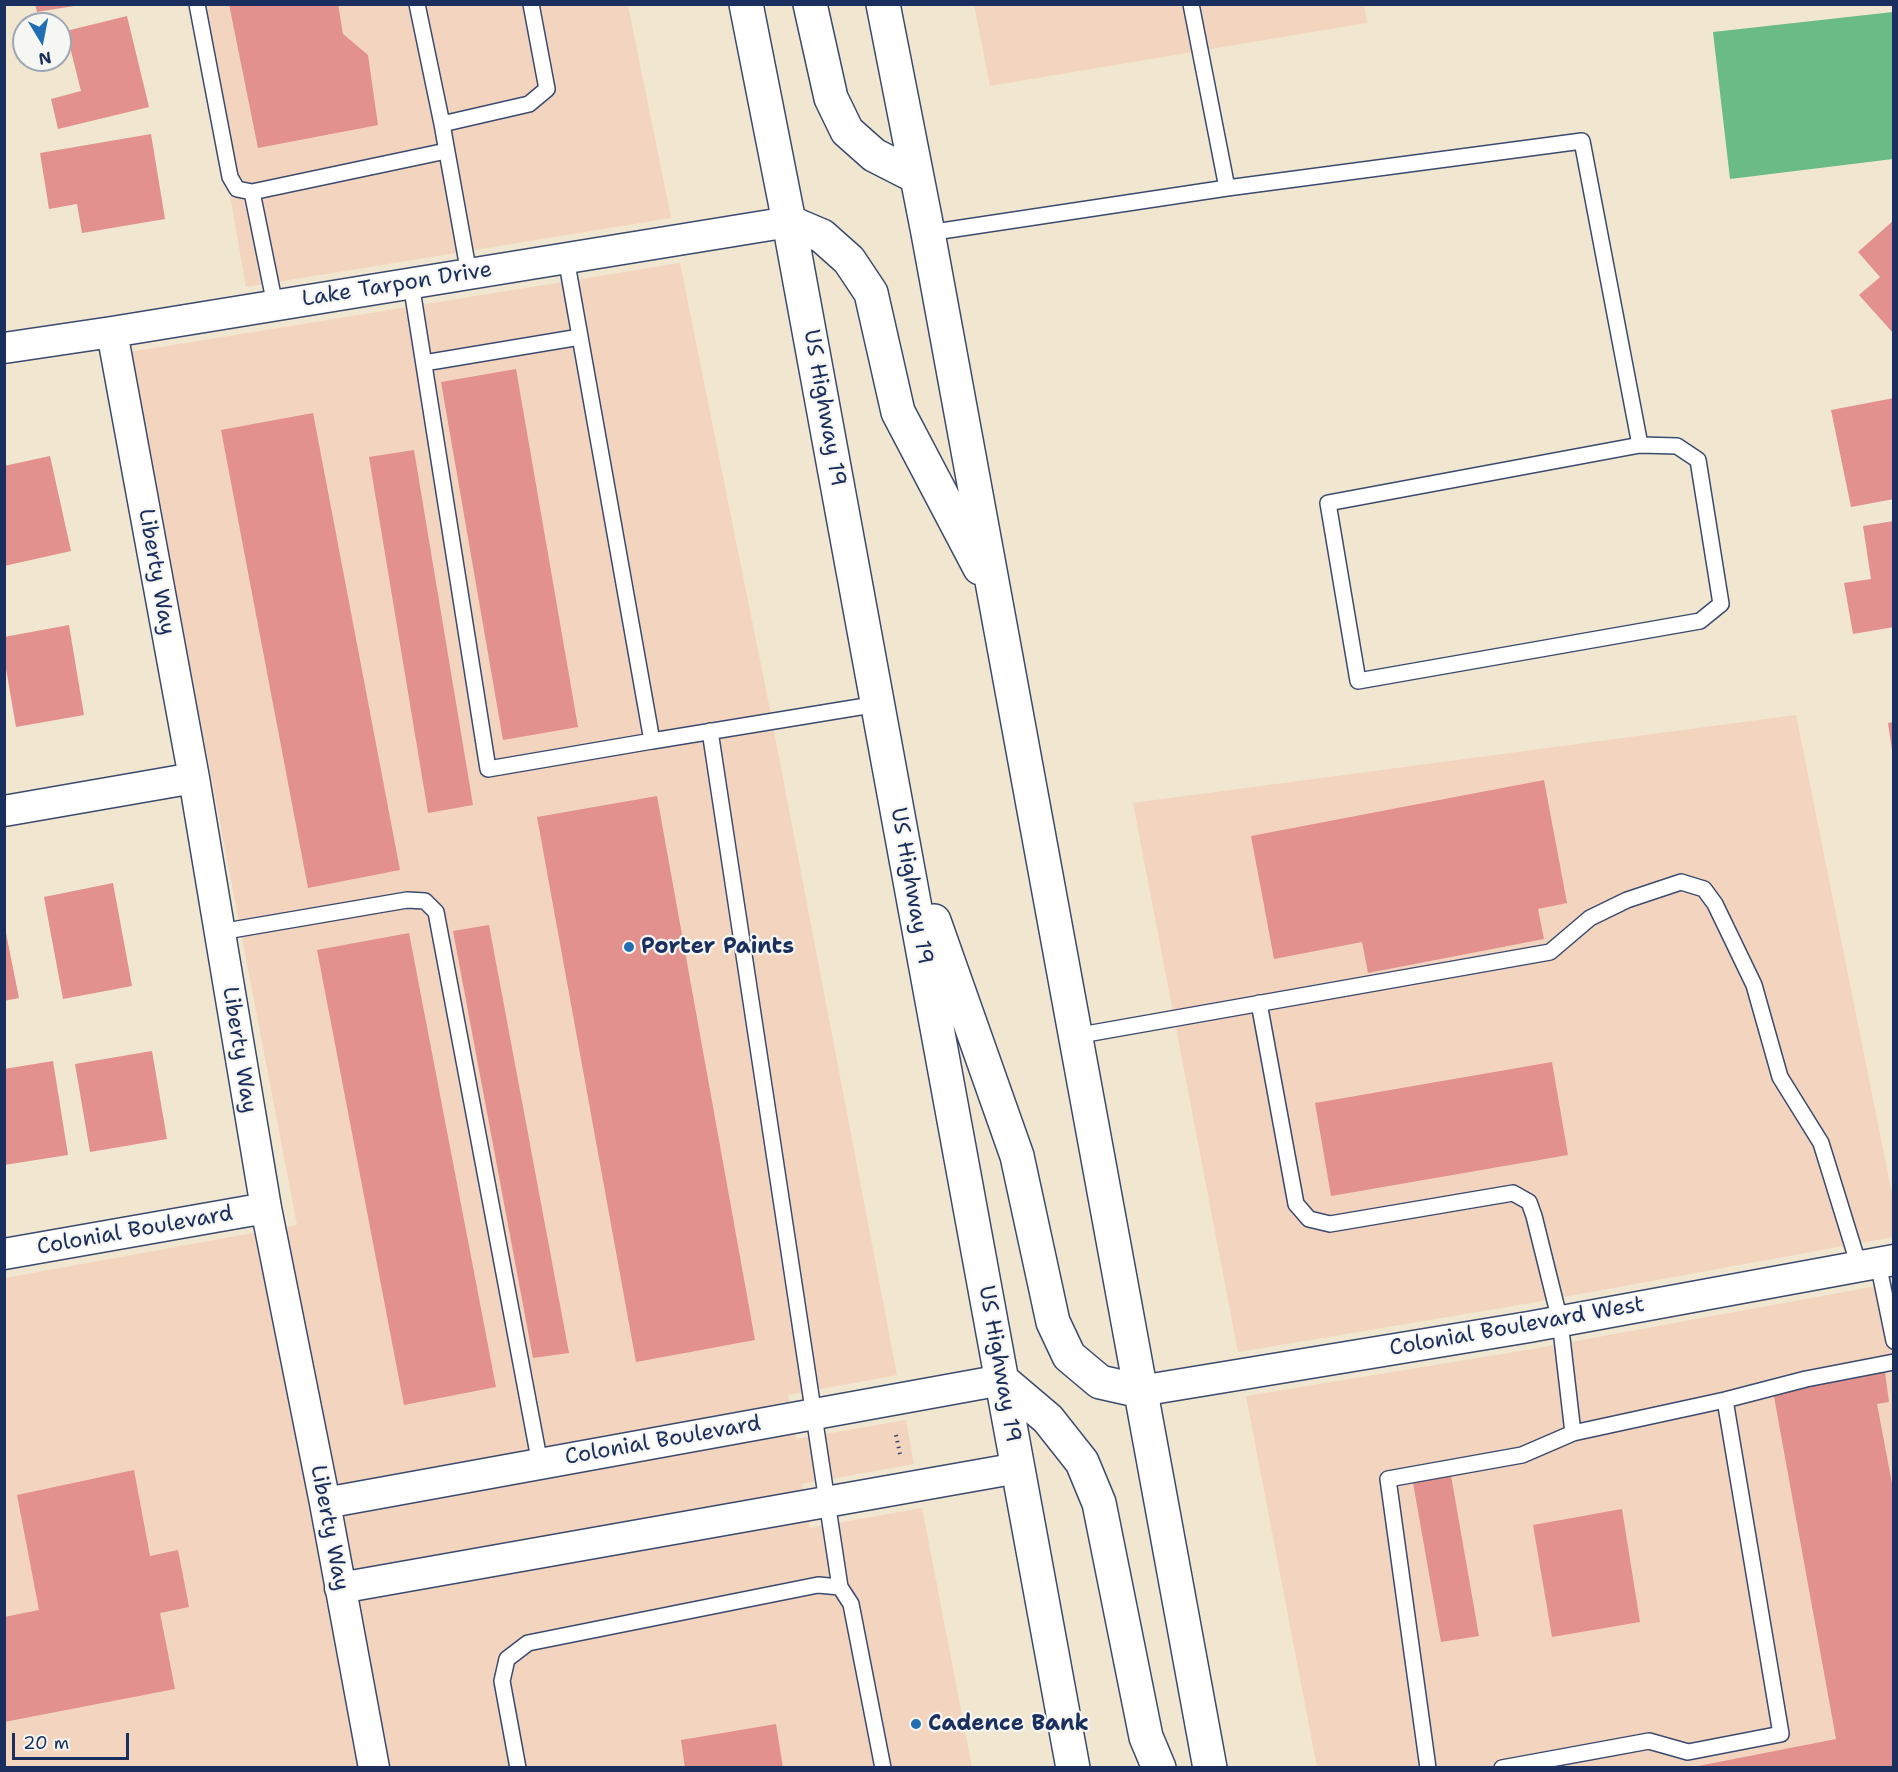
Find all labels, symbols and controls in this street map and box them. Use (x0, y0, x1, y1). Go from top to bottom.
north arrow (12, 12, 72, 72)
text: N (37, 47, 53, 70)
street label: Lake Tarpon Drive (300, 257, 494, 313)
street label: US Highway 19 (797, 328, 851, 488)
street label: Liberty Way (132, 507, 180, 637)
street label: US Highway 19 (884, 806, 938, 966)
place label: Porter Paints (641, 934, 794, 960)
marker: Porter Paints (622, 940, 636, 954)
street label: Liberty Way (216, 985, 262, 1115)
street label: Colonial Boulevard (35, 1201, 235, 1261)
street label: US Highway 19 (972, 1284, 1026, 1444)
street label: Colonial Boulevard West (1387, 1292, 1647, 1362)
street label: Colonial Boulevard (563, 1411, 763, 1471)
street label: Liberty Way (304, 1463, 354, 1593)
place label: Cadence Bank (928, 1711, 1089, 1737)
marker: Cadence Bank (909, 1717, 923, 1731)
scale bar (15, 1721, 132, 1759)
text: 20 m (23, 1731, 69, 1755)

